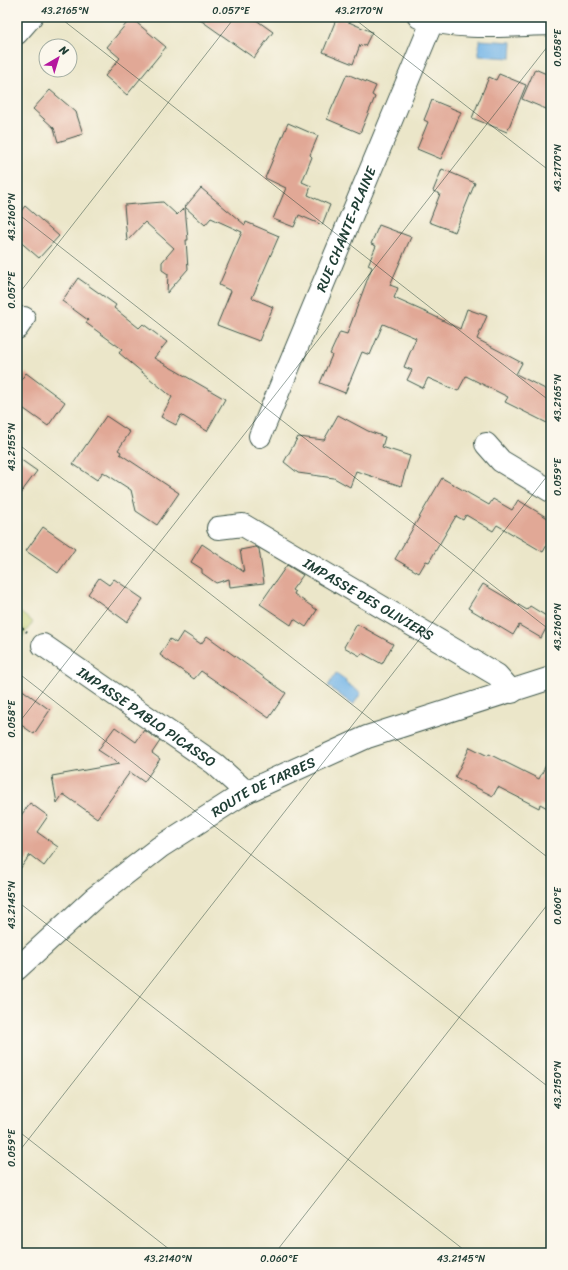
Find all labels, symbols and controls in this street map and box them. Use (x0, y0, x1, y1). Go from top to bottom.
text: 43.2165°N (41, 2, 89, 20)
text: 0.057°E (212, 2, 251, 20)
text: 43.2170°N (335, 2, 383, 20)
text: 0.058°E (549, 28, 567, 67)
north arrow (38, 38, 78, 78)
text: N (54, 40, 73, 61)
text: 43.2170°N (549, 144, 567, 192)
street label: RUE CHANTE-PLAINE (309, 161, 384, 296)
text: 43.2160°N (3, 193, 21, 241)
text: 0.057°E (3, 270, 21, 309)
text: 43.2165°N (549, 374, 567, 422)
text: 43.2155°N (3, 423, 21, 471)
text: 0.059°E (549, 457, 567, 496)
street label: IMPASSE DES OLIVIERS (298, 550, 439, 648)
text: 43.2160°N (549, 603, 567, 651)
street label: IMPASSE PABLO PICASSO (71, 659, 221, 774)
text: 0.058°E (3, 699, 21, 738)
street label: ROUTE DE TARBES (206, 749, 320, 824)
text: 43.2145°N (3, 881, 21, 929)
text: 0.060°E (549, 886, 567, 925)
text: 43.2150°N (549, 1061, 567, 1109)
text: 0.059°E (3, 1128, 21, 1167)
text: 43.2140°N (144, 1250, 192, 1268)
text: 0.060°E (260, 1250, 299, 1268)
text: 43.2145°N (437, 1250, 485, 1268)

